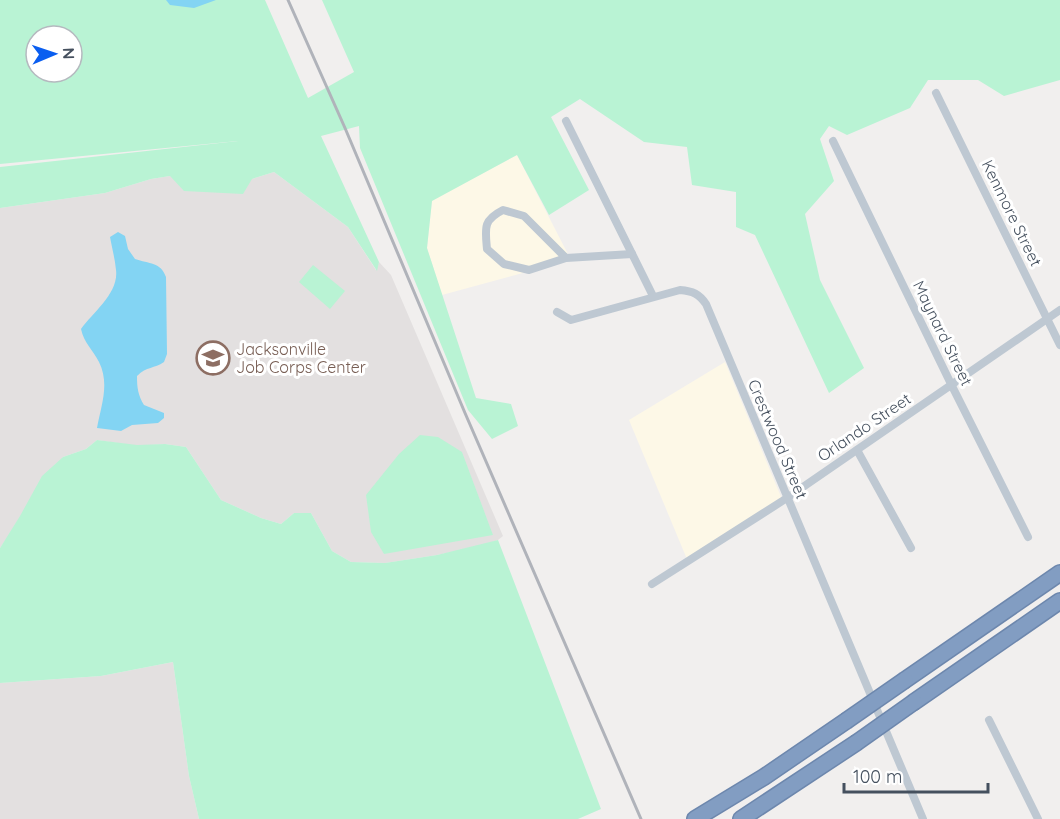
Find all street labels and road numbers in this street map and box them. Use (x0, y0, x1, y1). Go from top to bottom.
street label: Kenmore Street (978, 157, 1046, 269)
street label: Maynard Street (909, 277, 977, 389)
street label: Crestwood Street (744, 376, 812, 502)
street label: Orlando Street (813, 388, 915, 466)

